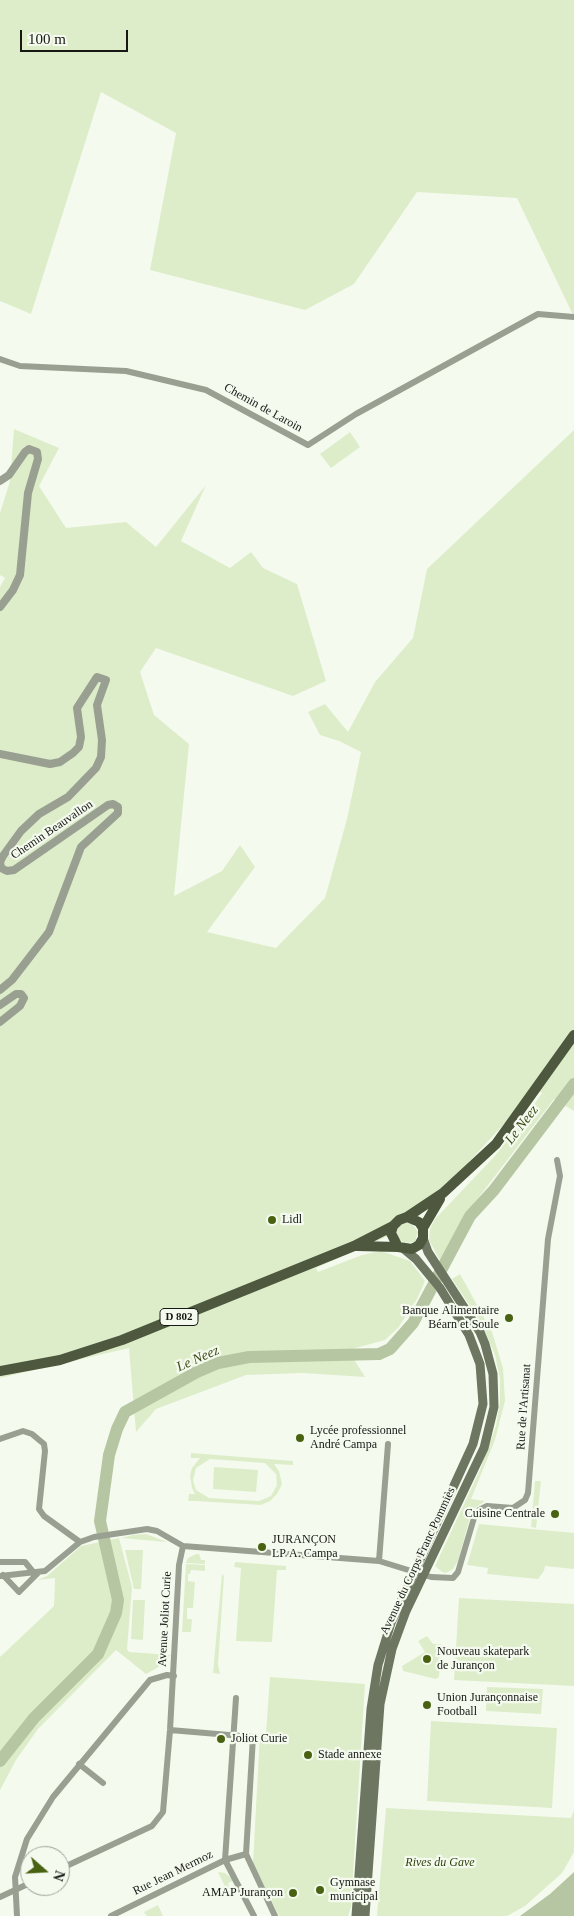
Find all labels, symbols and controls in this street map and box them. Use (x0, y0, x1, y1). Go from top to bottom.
scale bar (22, 20, 130, 52)
text: 100 m (28, 31, 66, 47)
street label: Chemin de Laroin (221, 381, 305, 435)
street label: Chemin Beauvallon (8, 797, 96, 863)
water label: Le Neez (502, 1102, 542, 1148)
place label: Lidl (282, 1213, 302, 1227)
marker: Lidl (266, 1214, 278, 1226)
place label: Banque Alimentaire Béarn et Soule (402, 1304, 499, 1332)
road number: D 802 (160, 1308, 198, 1325)
marker: Banque Alimentaire Béarn et Soule (503, 1312, 515, 1324)
water label: Le Neez (174, 1342, 222, 1376)
street label: Rue de l'Artisanat (514, 1364, 534, 1450)
place label: Lycée professionnel André Campa (310, 1424, 406, 1452)
marker: Lycée professionnel André Campa (294, 1432, 306, 1444)
street label: Avenue du Corps Franc Pommiès (377, 1485, 459, 1637)
place label: Cuisine Centrale (465, 1507, 545, 1521)
marker: Cuisine Centrale (549, 1508, 561, 1520)
place label: JURANÇON LP A. Campa (272, 1533, 338, 1561)
marker: JURANÇON LP A. Campa (256, 1541, 268, 1553)
street label: Avenue Joliot Curie (155, 1571, 175, 1667)
place label: Nouveau skatepark de Jurançon (437, 1645, 529, 1673)
marker: Nouveau skatepark de Jurançon (421, 1653, 433, 1665)
place label: Union Jurançonnaise Football (437, 1691, 538, 1719)
marker: Union Jurançonnaise Football (421, 1699, 433, 1711)
place label: Joliot Curie (231, 1732, 287, 1746)
marker: Joliot Curie (215, 1733, 227, 1745)
place label: Stade annexe (318, 1748, 382, 1762)
marker: Stade annexe (302, 1749, 314, 1761)
north arrow (20, 1846, 70, 1896)
street label: Rue Jean Mermoz (131, 1847, 215, 1899)
park label: Rives du Gave (405, 1856, 475, 1870)
text: N (50, 1868, 67, 1883)
place label: Gymnase municipal (330, 1876, 378, 1904)
marker: Gymnase municipal (314, 1884, 326, 1896)
place label: AMAP Jurançon (202, 1886, 283, 1900)
marker: AMAP Jurançon (287, 1887, 299, 1899)

